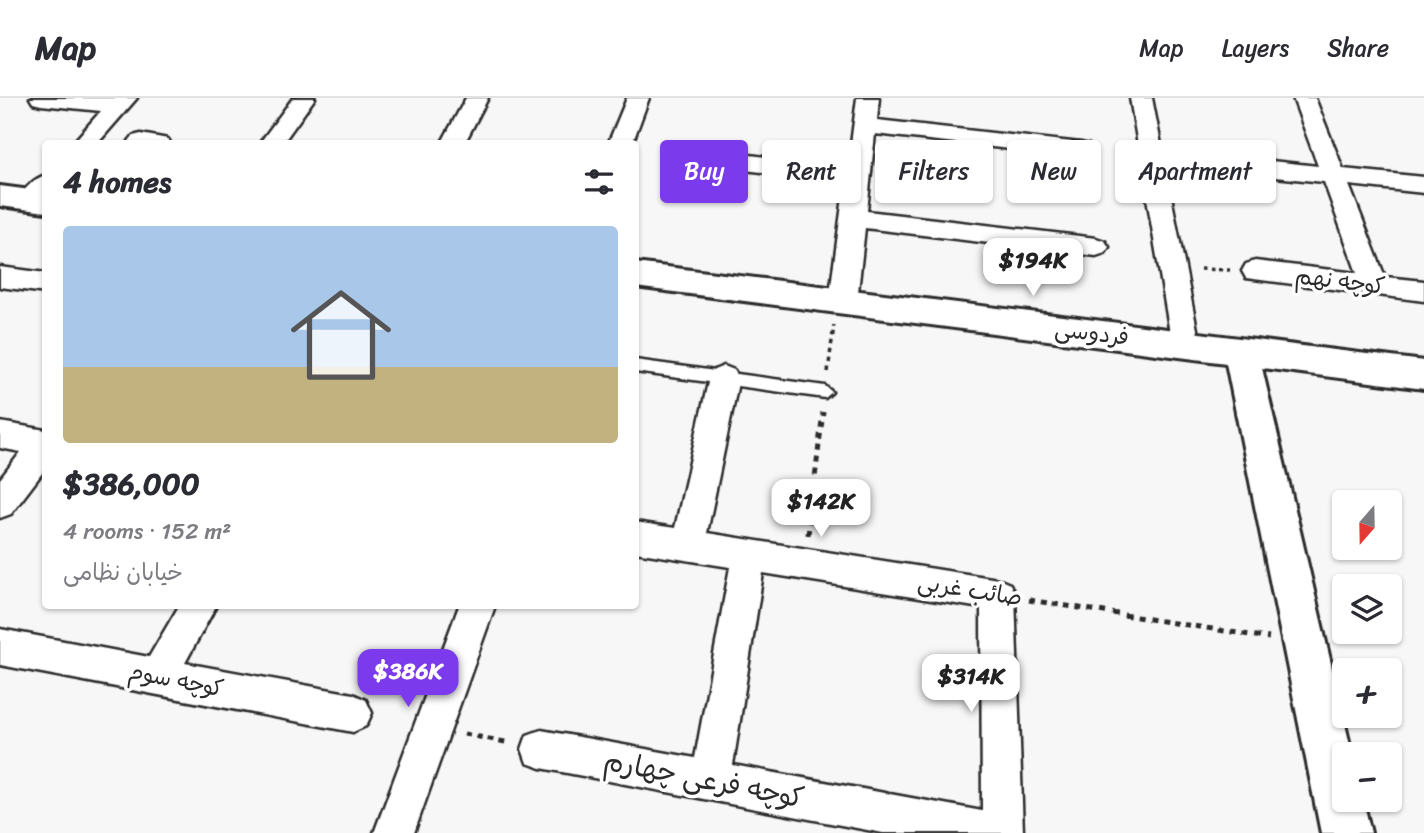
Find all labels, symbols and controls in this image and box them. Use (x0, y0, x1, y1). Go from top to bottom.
text: Map (35, 19, 96, 77)
text: Map (1139, 27, 1184, 69)
text: Layers (1222, 27, 1289, 69)
text: Share (1327, 27, 1389, 69)
chip: Buy (660, 140, 748, 203)
chip: Rent (762, 140, 861, 203)
chip: Filters (875, 140, 993, 203)
chip: New (1007, 140, 1101, 203)
chip: Apartment (1115, 140, 1276, 203)
text: 4 homes (63, 155, 171, 209)
icon: filters (580, 163, 618, 201)
pin: $194K (984, 238, 1082, 298)
text: $194K (999, 240, 1067, 281)
street label: کوچه نهم (1293, 255, 1387, 307)
icon: home (278, 272, 404, 398)
street label: فردوسی (1053, 308, 1131, 358)
text: $386,000 (63, 457, 200, 511)
pin: $142K (772, 480, 870, 539)
text: $142K (788, 481, 854, 522)
north arrow (1332, 490, 1402, 560)
map controls (1332, 490, 1402, 812)
text: 4 rooms · 152 m² (63, 511, 231, 552)
text: خیابان نظامی (63, 552, 183, 593)
street label: صائب غربی (915, 561, 1025, 619)
button: layers (1332, 574, 1402, 644)
pin: $386K (359, 650, 457, 709)
street label: کوچه سوم (125, 651, 227, 709)
text: $386K (373, 651, 443, 692)
pin: $314K (922, 654, 1020, 714)
text: $314K (938, 656, 1004, 697)
button: + (1332, 658, 1402, 728)
street label: کوچه فرعی چهارم (600, 736, 808, 822)
button: − (1332, 742, 1402, 812)

